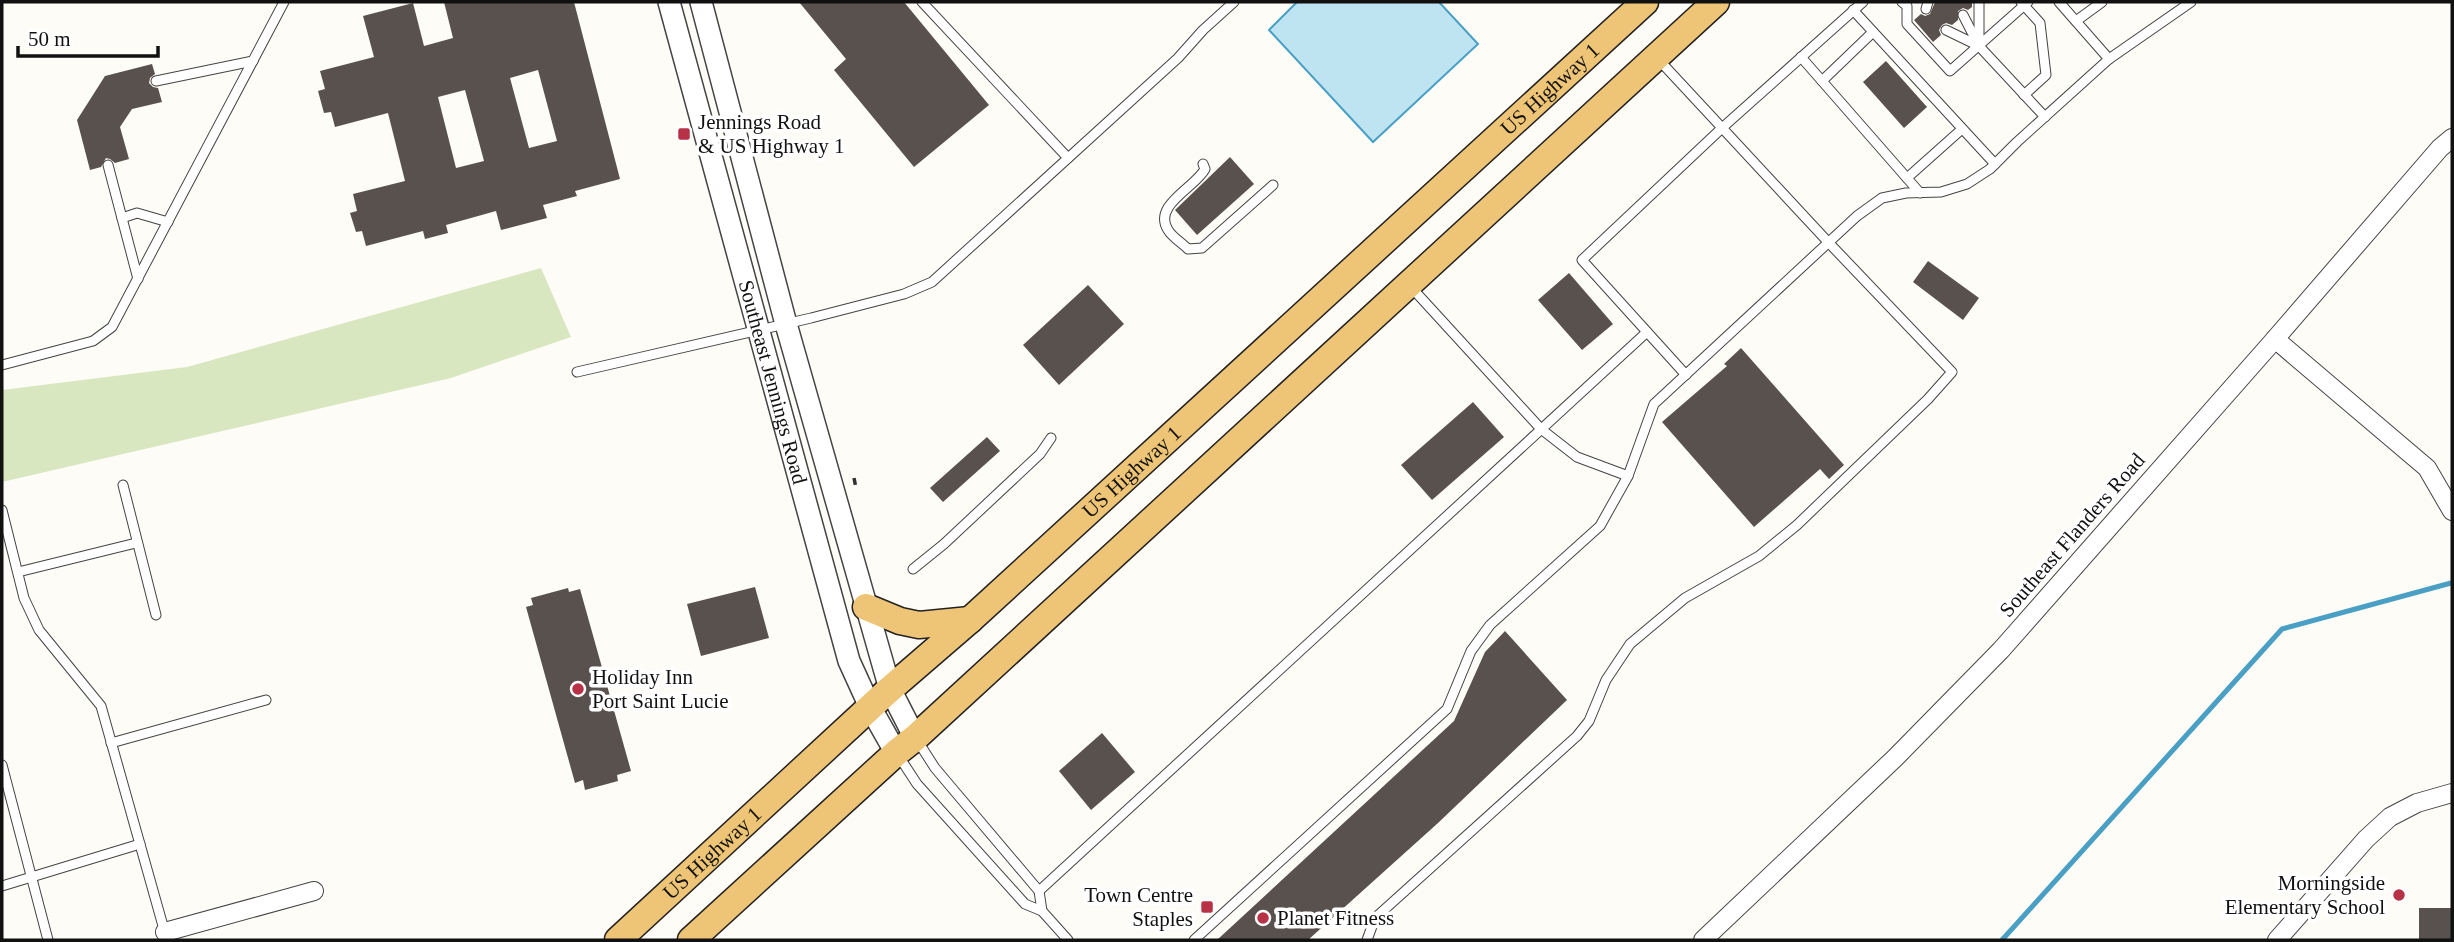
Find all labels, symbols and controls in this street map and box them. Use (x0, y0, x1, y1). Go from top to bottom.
scale bar (18, 14, 158, 58)
text: 50 m (28, 27, 71, 51)
street label: US Highway 1 (1496, 38, 1604, 140)
place label: Jennings Road & US Highway 1 (698, 110, 844, 158)
marker: Jennings Road & US Highway 1 (676, 126, 692, 142)
street label: Southeast Jennings Road (734, 278, 812, 487)
street label: US Highway 1 (1078, 421, 1186, 523)
street label: Southeast Flanders Road (1994, 448, 2150, 622)
place label: Holiday Inn Port Saint Lucie (592, 665, 728, 713)
marker: Holiday Inn Port Saint Lucie (570, 681, 586, 697)
street label: US Highway 1 (658, 802, 766, 904)
place label: Morningside Elementary School (2225, 871, 2385, 919)
place label: Town Centre Staples (1084, 883, 1193, 931)
marker: Morningside Elementary School (2391, 887, 2407, 903)
marker: Town Centre Staples (1199, 899, 1215, 915)
place label: Planet Fitness (1277, 906, 1394, 930)
marker: Planet Fitness (1255, 910, 1271, 926)

